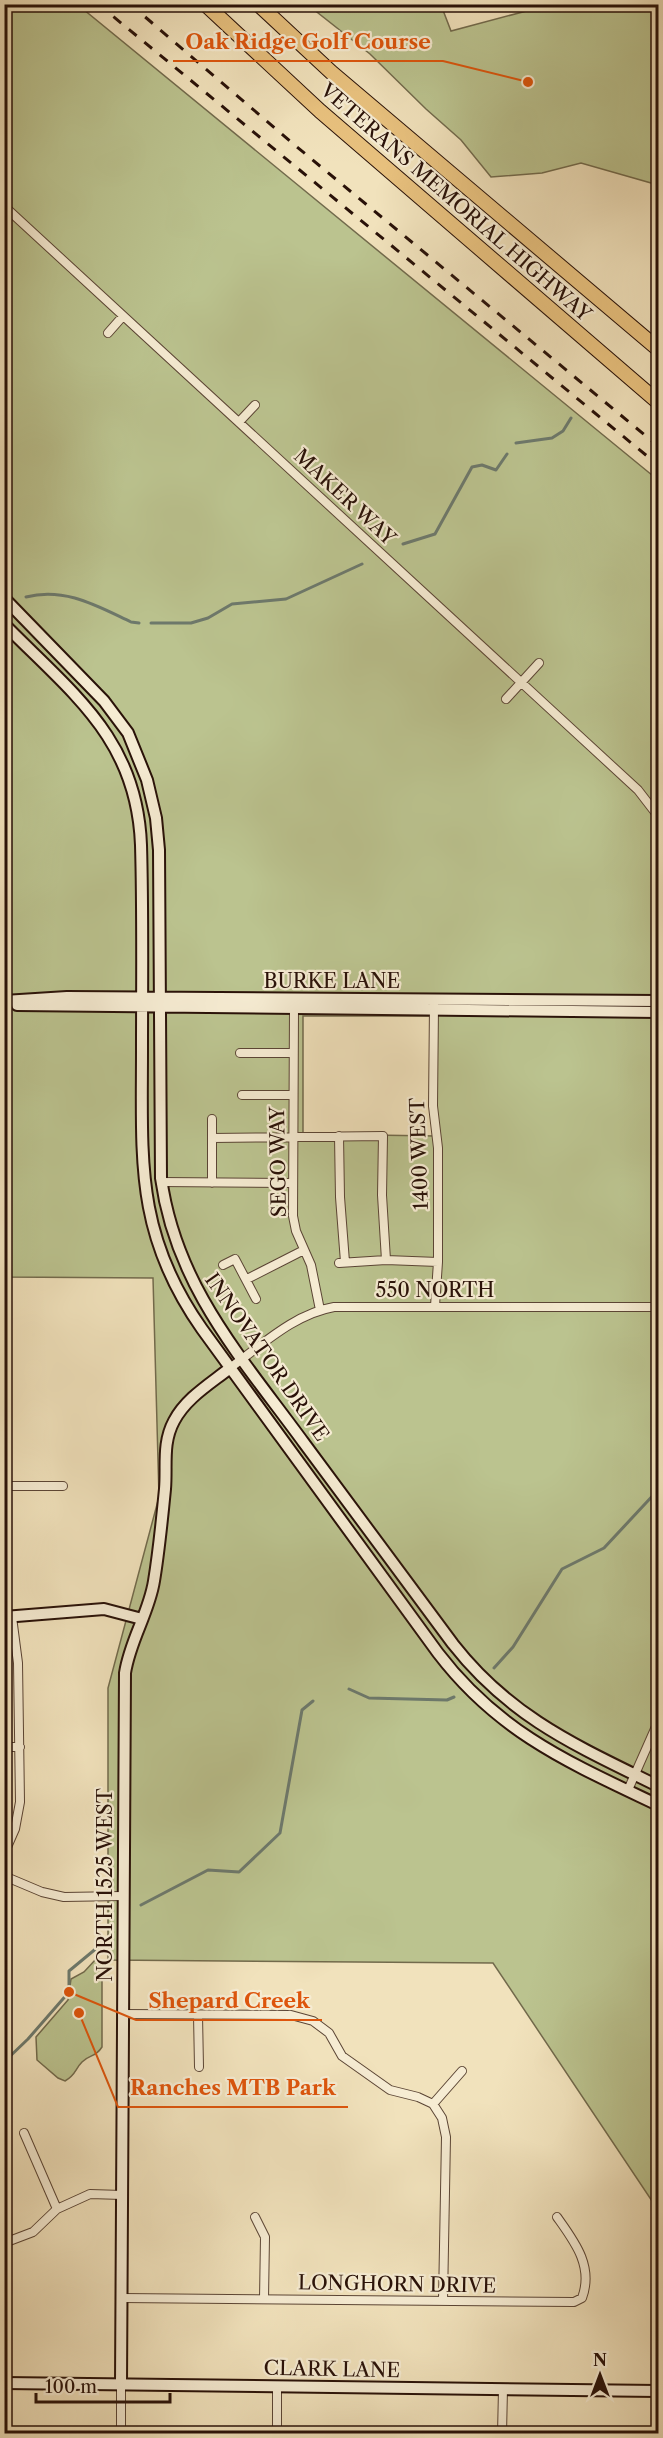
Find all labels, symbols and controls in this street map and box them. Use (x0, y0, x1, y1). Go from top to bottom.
callout: Oak Ridge Golf Course (173, 22, 443, 61)
text: Oak Ridge Golf Course (185, 29, 431, 54)
street label: VETERANS MEMORIAL HIGHWAY (315, 77, 597, 327)
street label: MAKER WAY (289, 444, 402, 551)
street label: BURKE LANE (264, 969, 400, 993)
street label: 1400 WEST (405, 1097, 433, 1211)
street label: SEGO WAY (265, 1105, 291, 1218)
street label: INNOVATOR DRIVE (200, 1268, 334, 1446)
street label: 550 NORTH (376, 1278, 494, 1302)
street label: NORTH 1525 WEST (93, 1788, 117, 1982)
callout: Shepard Creek (136, 1981, 322, 2020)
text: Shepard Creek (148, 1988, 311, 2013)
callout: Ranches MTB Park (118, 2068, 348, 2107)
text: Ranches MTB Park (130, 2075, 337, 2100)
street label: LONGHORN DRIVE (298, 2270, 496, 2298)
north arrow (570, 2345, 630, 2405)
text: N (593, 2350, 607, 2370)
street label: CLARK LANE (264, 2356, 400, 2382)
scale bar (36, 2366, 170, 2404)
text: 100 m (45, 2376, 97, 2398)

